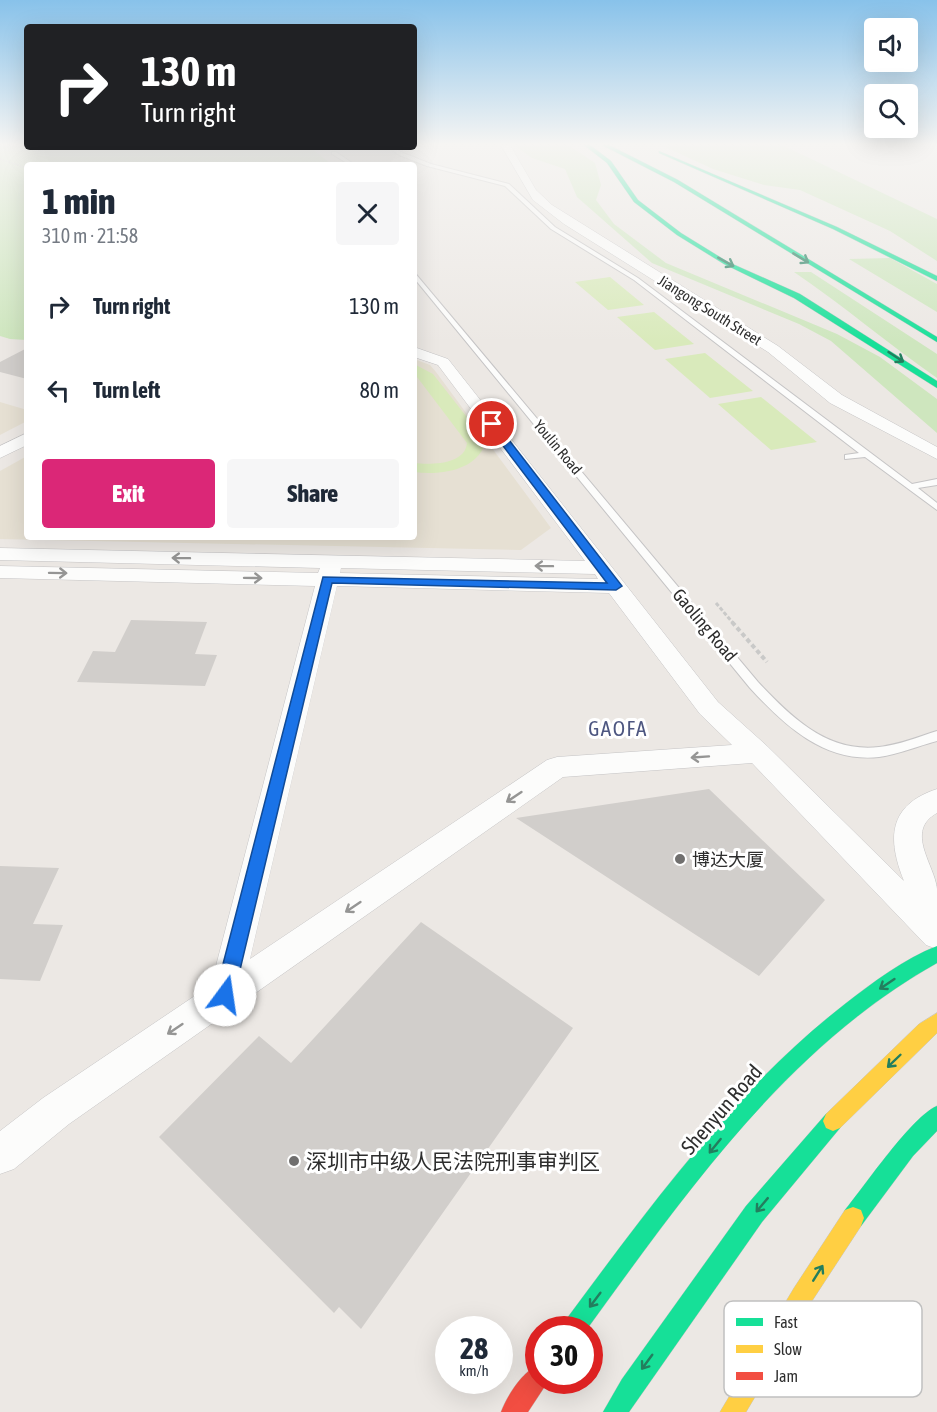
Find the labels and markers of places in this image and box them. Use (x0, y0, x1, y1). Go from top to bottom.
pin (466, 398, 517, 449)
place label: 博达大厦 (692, 849, 764, 870)
marker: 博达大厦 (673, 852, 687, 866)
place label: 深圳市中级人民法院刑事审判区 (306, 1149, 600, 1173)
marker: 深圳市中级人民法院刑事审判区 (287, 1154, 301, 1168)

